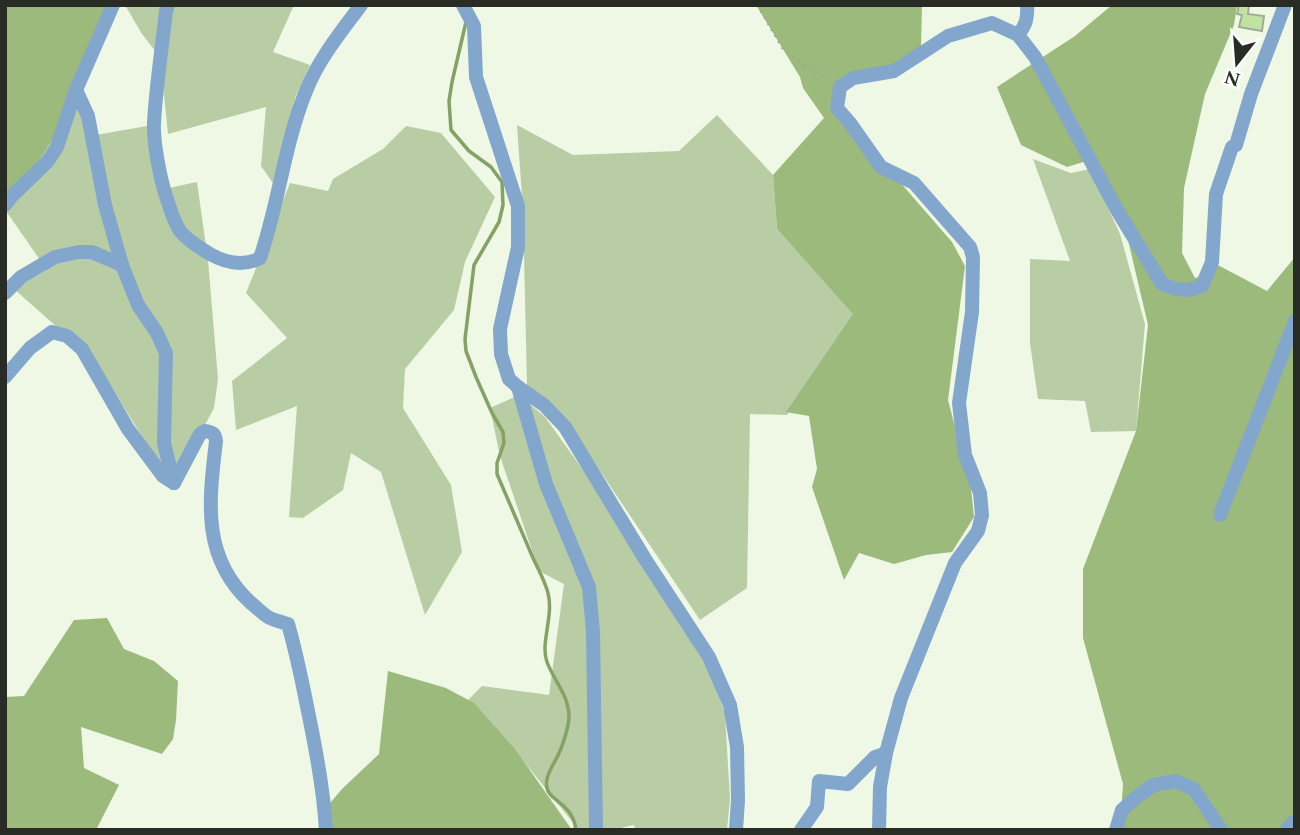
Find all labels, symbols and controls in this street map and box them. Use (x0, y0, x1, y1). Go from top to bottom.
north arrow (1202, 28, 1272, 98)
text: N (1221, 62, 1244, 94)

